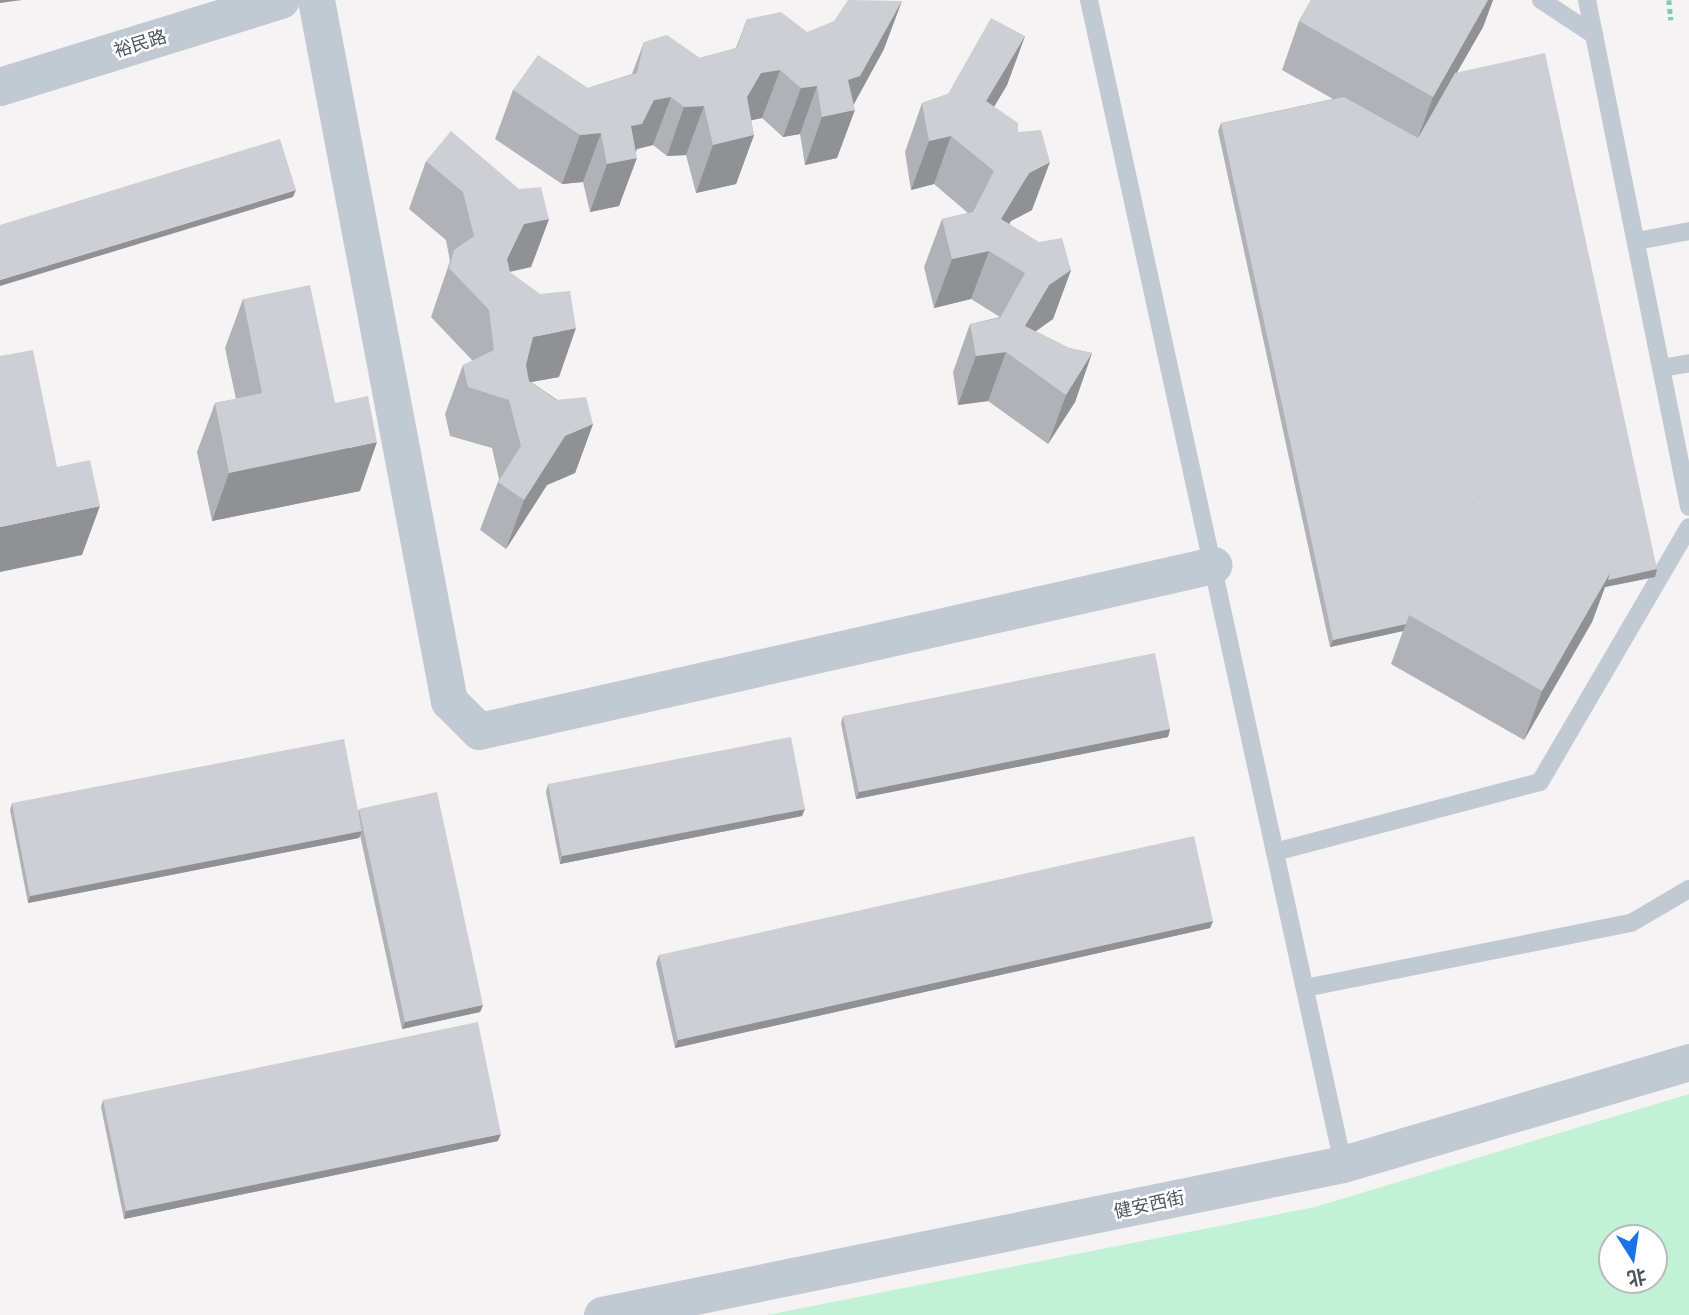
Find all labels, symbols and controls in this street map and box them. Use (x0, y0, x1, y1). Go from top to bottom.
street label: 裕民路 (111, 25, 169, 61)
street label: 健安西街 (1112, 1186, 1186, 1222)
north arrow (1598, 1224, 1668, 1294)
text: 北 (1625, 1263, 1649, 1292)

